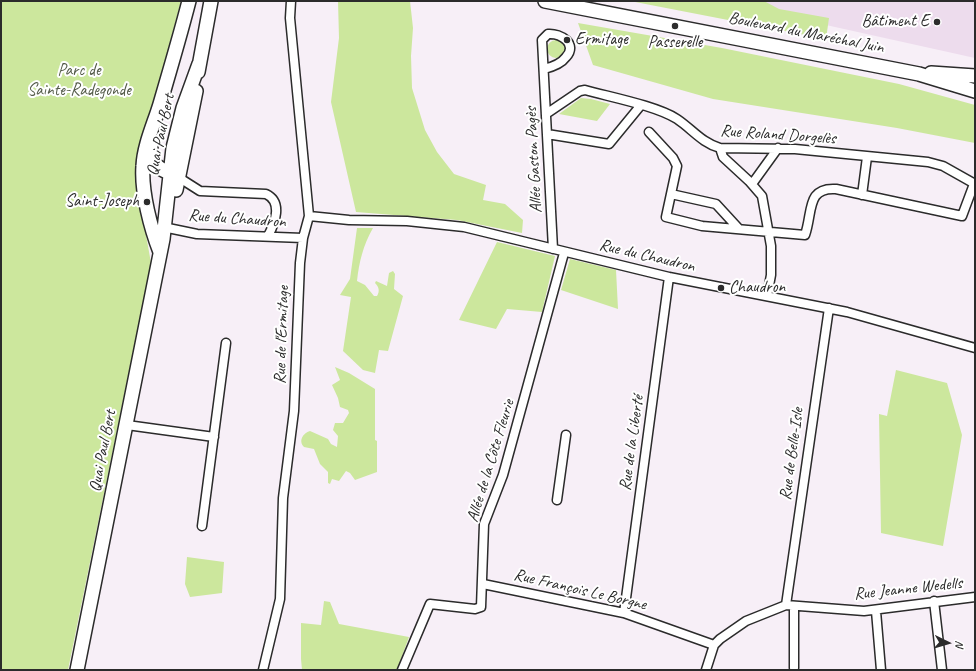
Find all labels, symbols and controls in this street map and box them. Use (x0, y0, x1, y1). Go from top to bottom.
street label: Boulevard du Maréchal Juin (727, 8, 885, 58)
place label: Bâtiment E (862, 12, 929, 32)
marker: Bâtiment E (932, 17, 942, 27)
marker: Passerelle (670, 21, 680, 31)
place label: Ermitage (575, 30, 628, 50)
place label: Passerelle (648, 33, 702, 53)
marker: Ermitage (562, 35, 572, 45)
park label: Parc de Sainte-Radegonde (27, 61, 131, 101)
street label: Quai Paul Bert (142, 92, 180, 178)
street label: Allée Gaston Pagès (521, 106, 547, 214)
street label: Rue Roland Dorgelès (720, 121, 836, 149)
place label: Saint-Joseph (65, 192, 139, 212)
marker: Saint-Joseph (142, 197, 152, 207)
street label: Rue du Chaudron (188, 205, 286, 233)
street label: Rue du Chaudron (597, 235, 697, 277)
place label: Chaudron (729, 278, 785, 298)
marker: Chaudron (716, 283, 726, 293)
street label: Rue de l'Ermitage (270, 285, 294, 385)
street label: Rue de la Liberté (615, 394, 649, 492)
street label: Allée de la Côte Fleurie (463, 397, 519, 525)
street label: Rue de Belle-Isle (775, 407, 809, 501)
street label: Quai Paul Bert (85, 408, 121, 494)
street label: Rue François Le Borgne (512, 565, 648, 615)
street label: Rue Jeanne Wedells (853, 573, 963, 605)
north arrow (928, 623, 968, 663)
text: N (953, 640, 967, 648)

